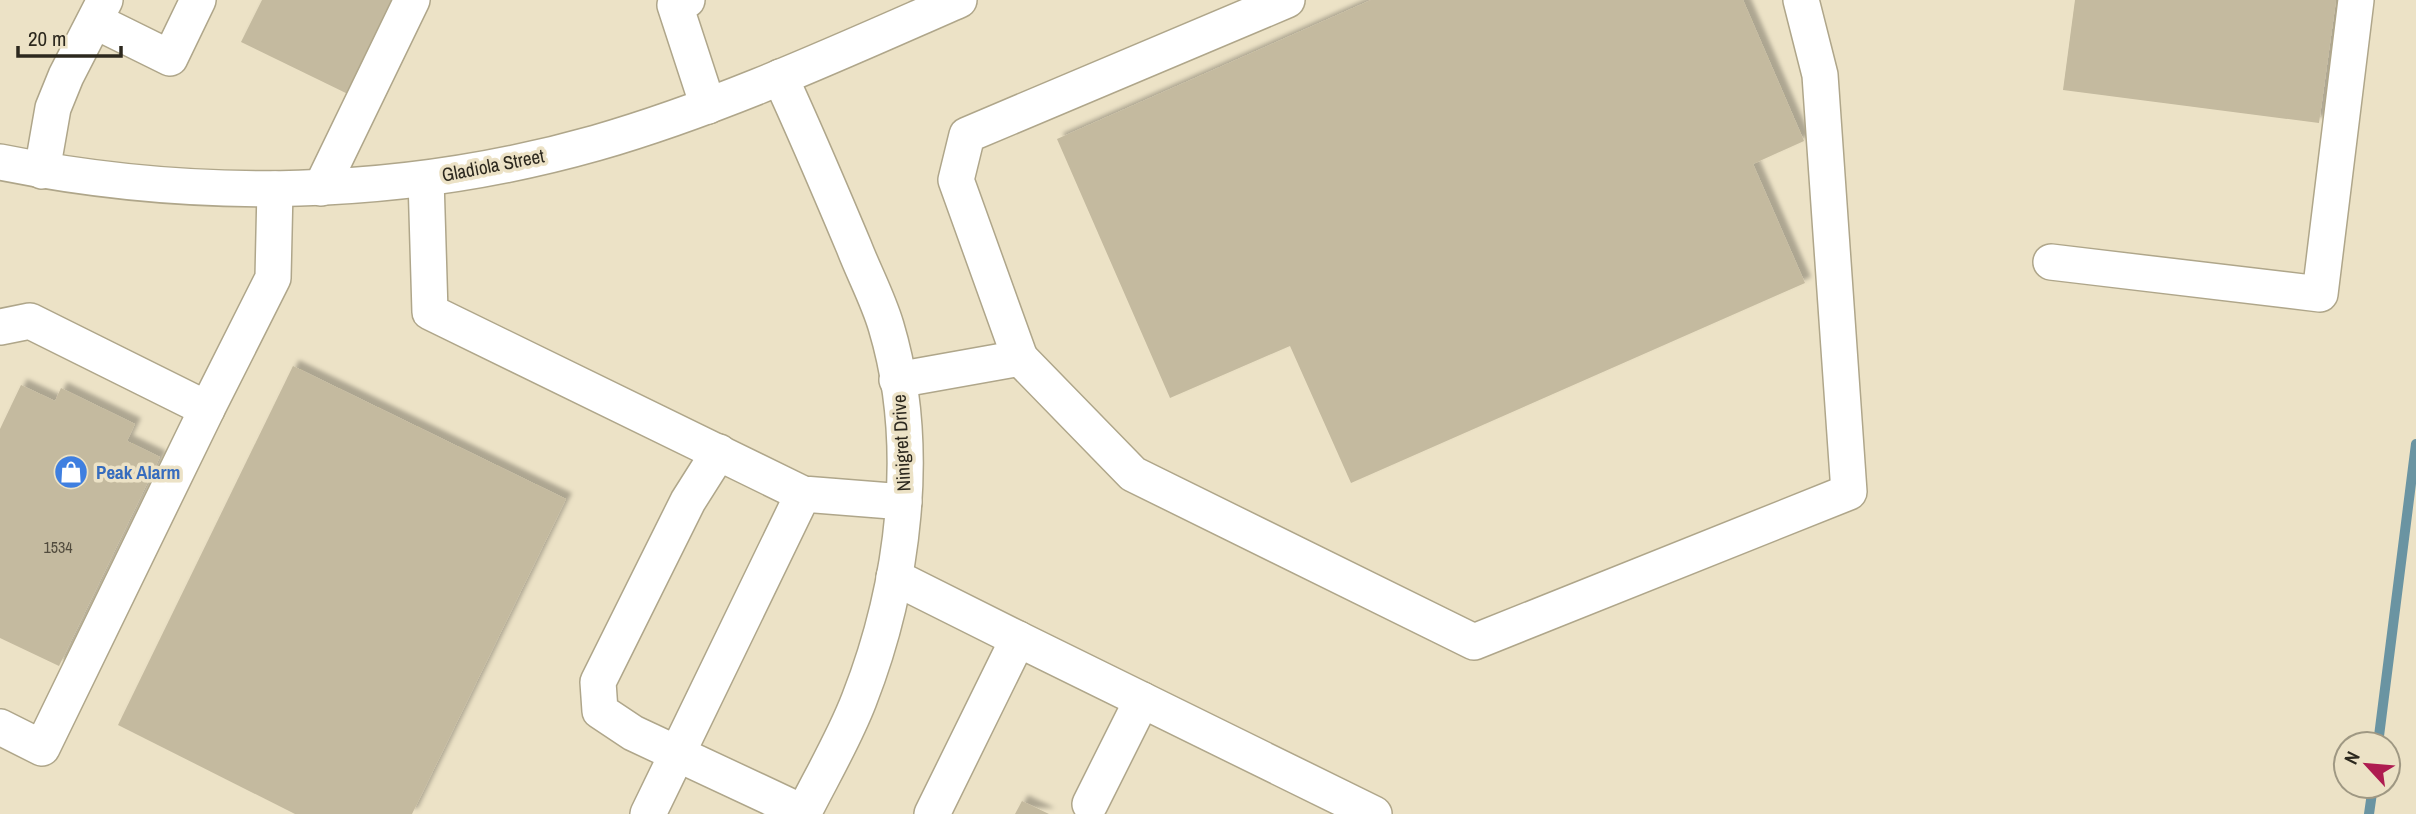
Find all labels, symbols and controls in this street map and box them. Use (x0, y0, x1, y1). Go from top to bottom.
scale bar (18, 14, 121, 58)
text: 20 m (28, 24, 66, 53)
street label: Gladiola Street (440, 142, 547, 188)
street label: Ninigret Drive (885, 394, 917, 492)
shop icon: Peak Alarm (52, 453, 90, 491)
place label: Peak Alarm (96, 459, 180, 485)
house number: 1534 (43, 536, 73, 558)
north arrow (2332, 730, 2402, 800)
text: N (2338, 747, 2366, 768)

